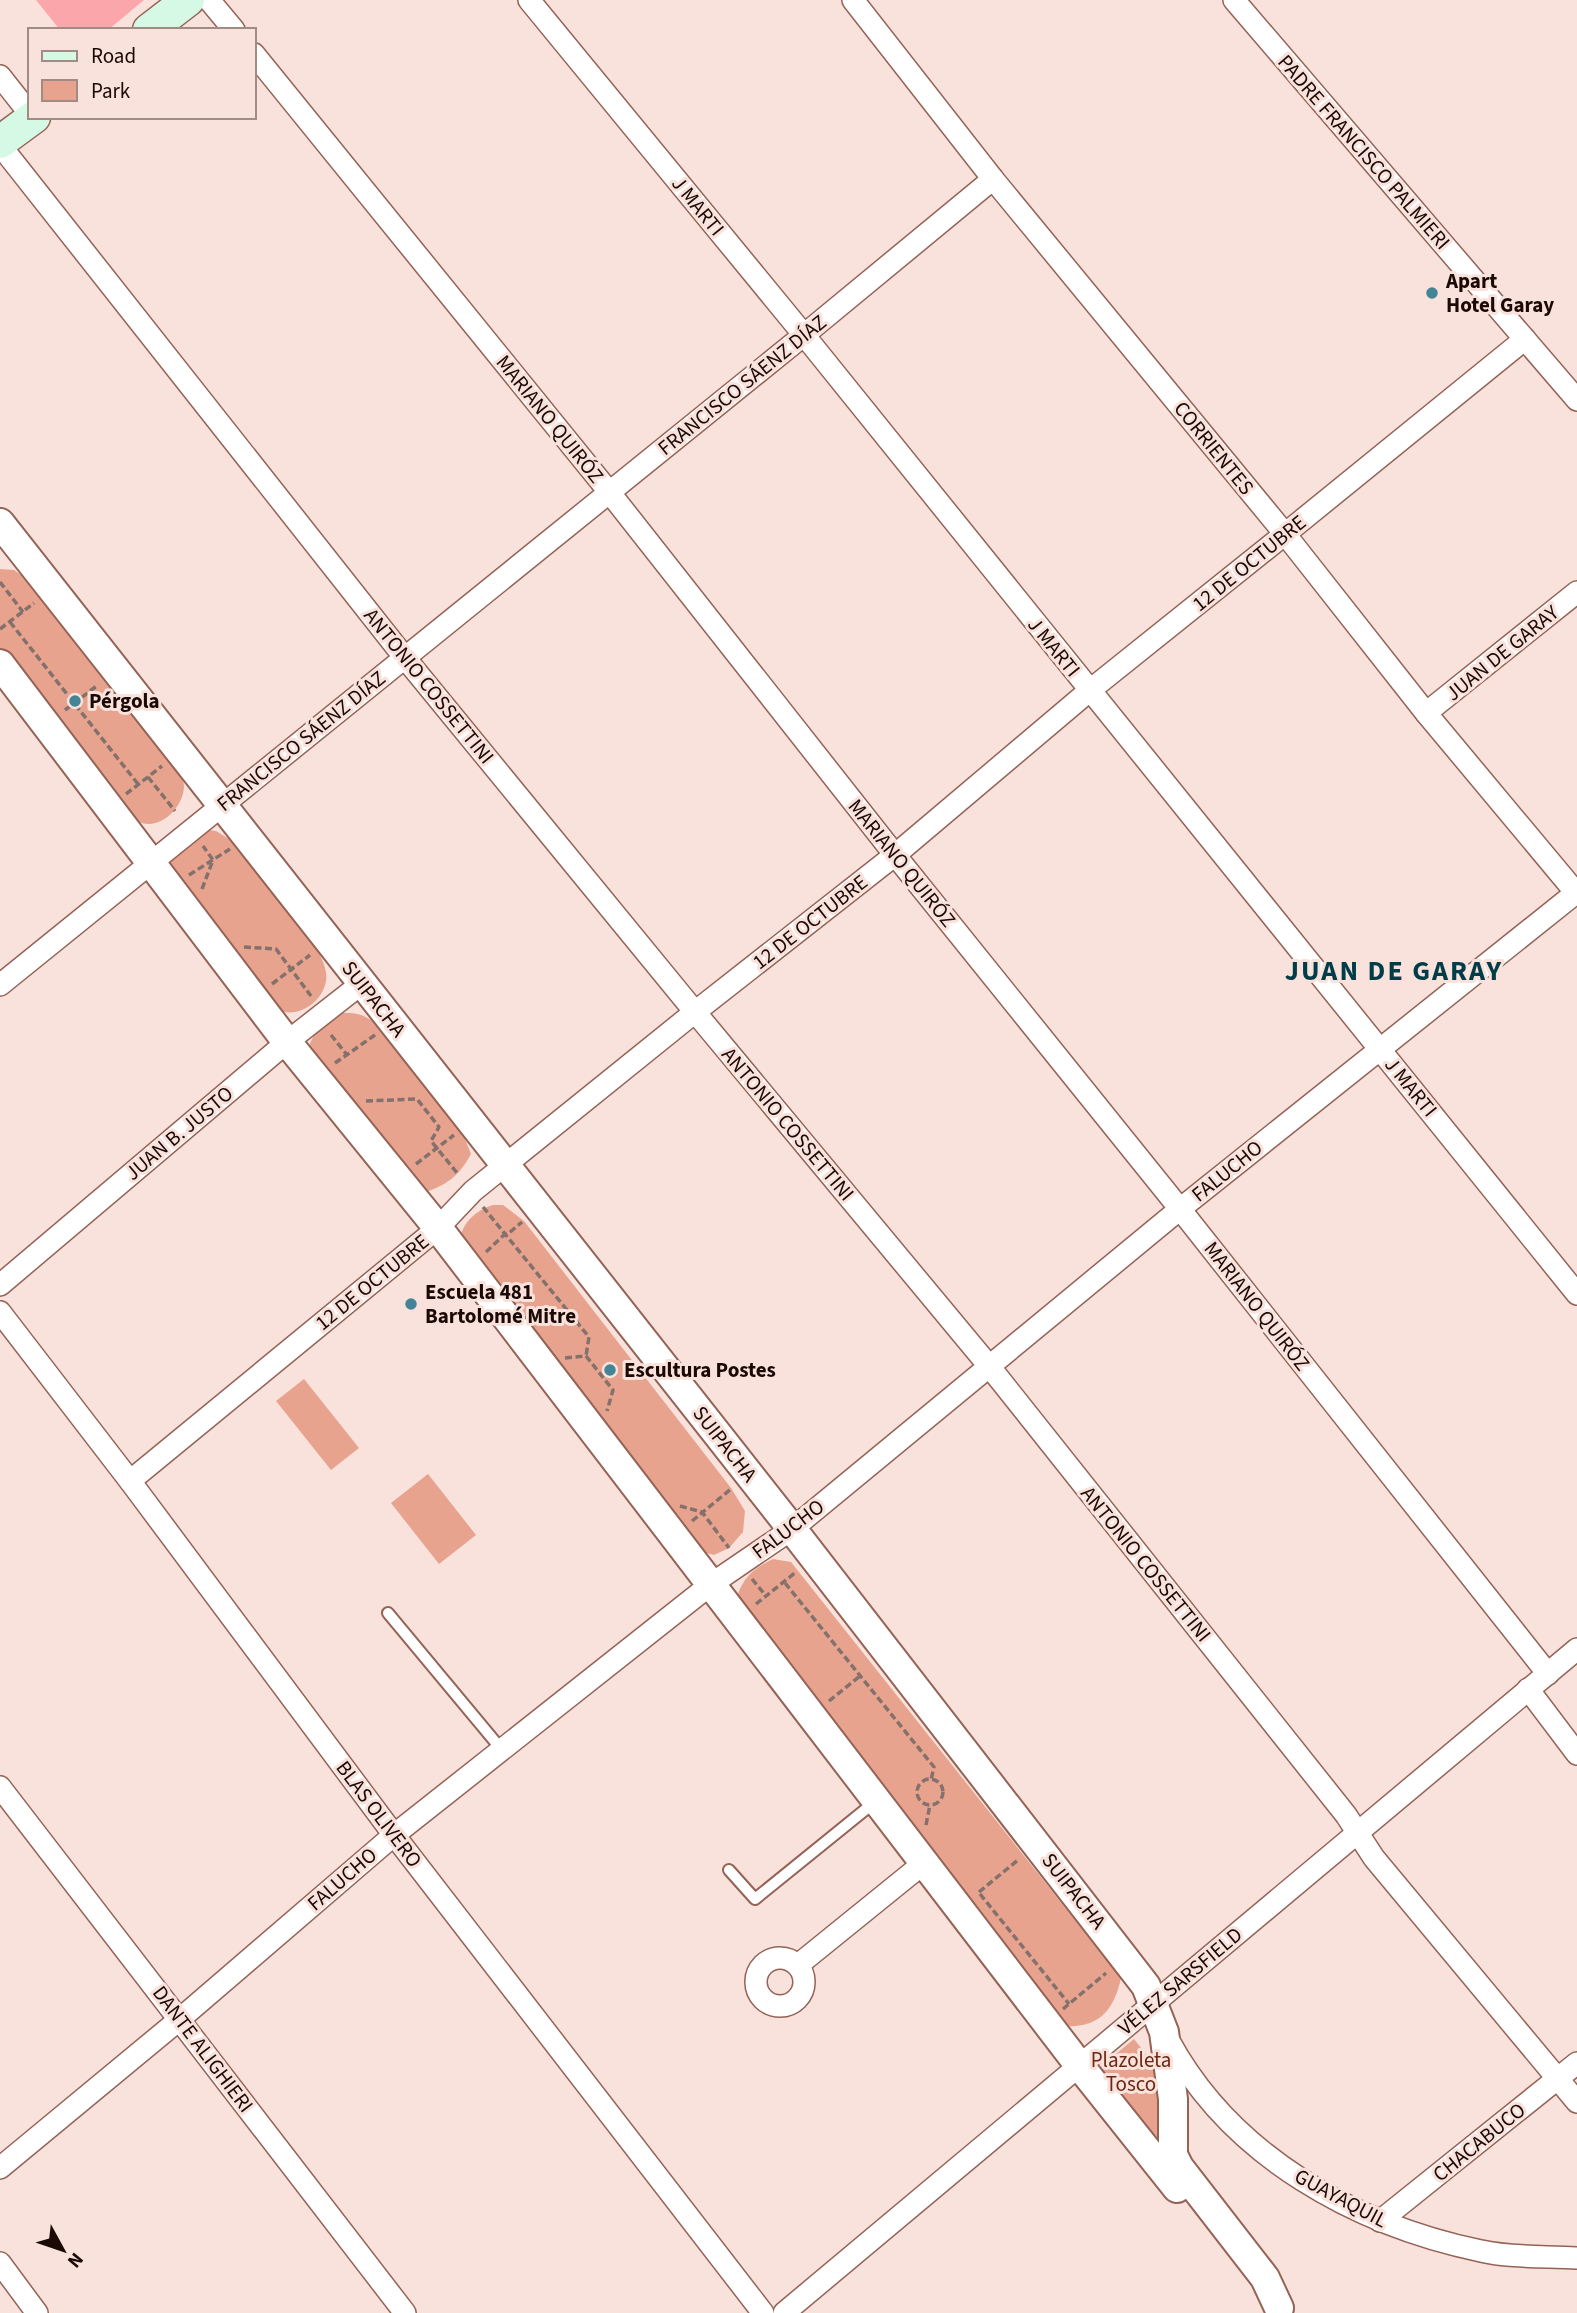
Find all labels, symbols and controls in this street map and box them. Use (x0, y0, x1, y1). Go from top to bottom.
legend (28, 28, 256, 119)
text: Road (91, 41, 136, 71)
street label: PADRE FRANCISCO PALMIERI (1271, 48, 1457, 256)
text: Park (91, 76, 131, 106)
street label: J MARTI (665, 170, 731, 242)
place label: Apart Hotel Garay (1445, 266, 1554, 320)
marker: Apart Hotel Garay (1424, 285, 1440, 301)
street label: FRANCISCO SÁENZ DÍAZ (651, 307, 833, 463)
street label: MARIANO QUIRÓZ (489, 349, 611, 489)
street label: CORRIENTES (1167, 395, 1261, 501)
street label: 12 DE OCTUBRE (1186, 508, 1312, 618)
street label: JUAN DE GARAY (1439, 597, 1566, 708)
street label: ANTONIO COSSETTINI (357, 602, 501, 770)
street label: J MARTI (1021, 611, 1087, 683)
street label: FRANCISCO SÁENZ DÍAZ (210, 663, 392, 819)
place label: Pérgola (89, 686, 160, 716)
marker: Pérgola (67, 693, 83, 709)
street label: MARIANO QUIRÓZ (841, 793, 963, 933)
street label: 12 DE OCTUBRE (746, 867, 874, 977)
district label: JUAN DE GARAY (1285, 951, 1503, 991)
street label: SUIPACHA (335, 955, 414, 1044)
street label: ANTONIO COSSETTINI (715, 1041, 861, 1207)
street label: J MARTI (1378, 1051, 1444, 1123)
street label: JUAN B. JUSTO (118, 1079, 240, 1187)
street label: FALUCHO (1185, 1133, 1269, 1209)
street label: 12 DE OCTUBRE (309, 1227, 435, 1337)
street label: MARIANO QUIRÓZ (1197, 1235, 1317, 1377)
place label: Escuela 481 Bartolomé Mitre (425, 1277, 576, 1331)
marker: Escuela 481 Bartolomé Mitre (403, 1296, 419, 1312)
place label: Escultura Postes (624, 1355, 776, 1385)
marker: Escultura Postes (602, 1362, 618, 1378)
street label: SUIPACHA (686, 1400, 765, 1489)
street label: ANTONIO COSSETTINI (1074, 1480, 1218, 1648)
street label: FALUCHO (746, 1492, 830, 1566)
street label: BLAS OLIVERO (329, 1754, 429, 1874)
street label: FALUCHO (301, 1840, 383, 1918)
street label: SUIPACHA (1035, 1847, 1114, 1936)
street label: VÉLEZ SARSFIELD (1111, 1920, 1249, 2042)
street label: DANTE ALIGHIERI (145, 1979, 261, 2119)
park label: Plazoleta Tosco (1091, 2045, 1171, 2099)
street label: CHACABUCO (1426, 2095, 1532, 2189)
street label: GUAYAQUIL (1289, 2161, 1393, 2235)
north arrow (28, 2215, 98, 2285)
text: N (60, 2246, 89, 2273)

